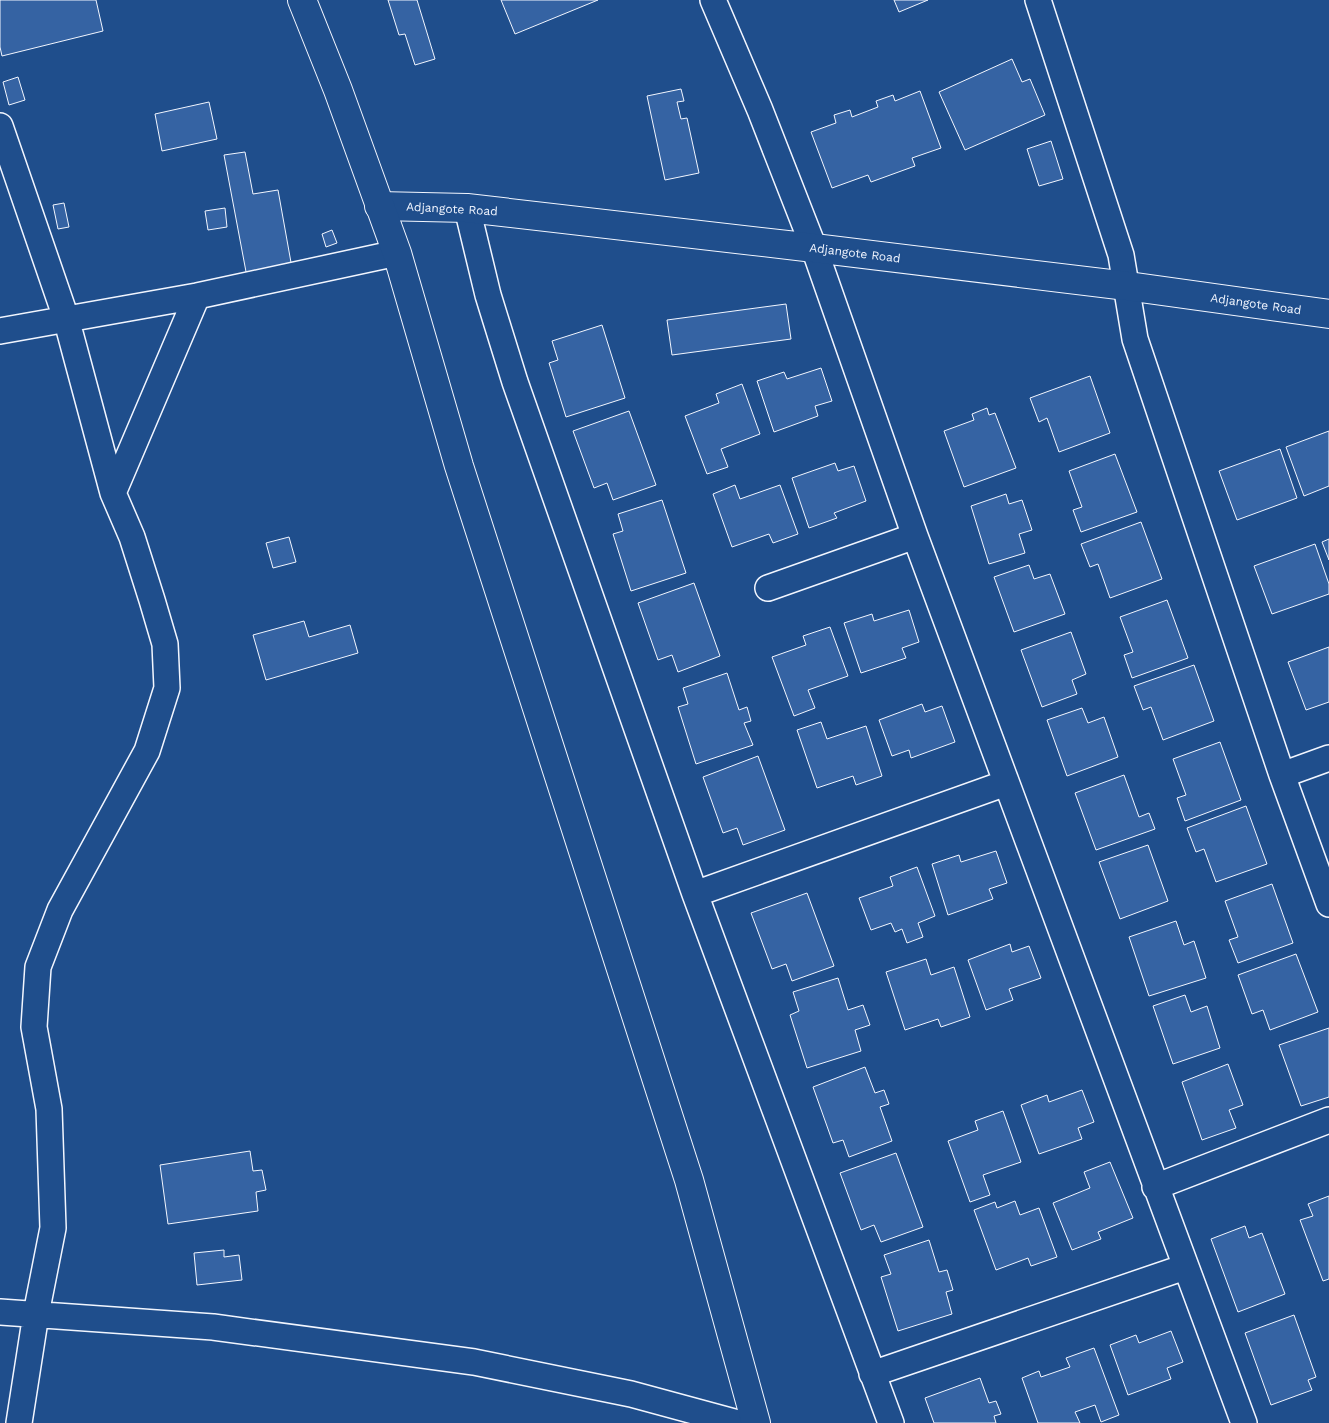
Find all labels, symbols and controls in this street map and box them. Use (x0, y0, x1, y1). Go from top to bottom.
street label: Adjangote Road (406, 200, 498, 218)
street label: Adjangote Road (809, 240, 901, 266)
street label: Adjangote Road (1210, 291, 1302, 317)

